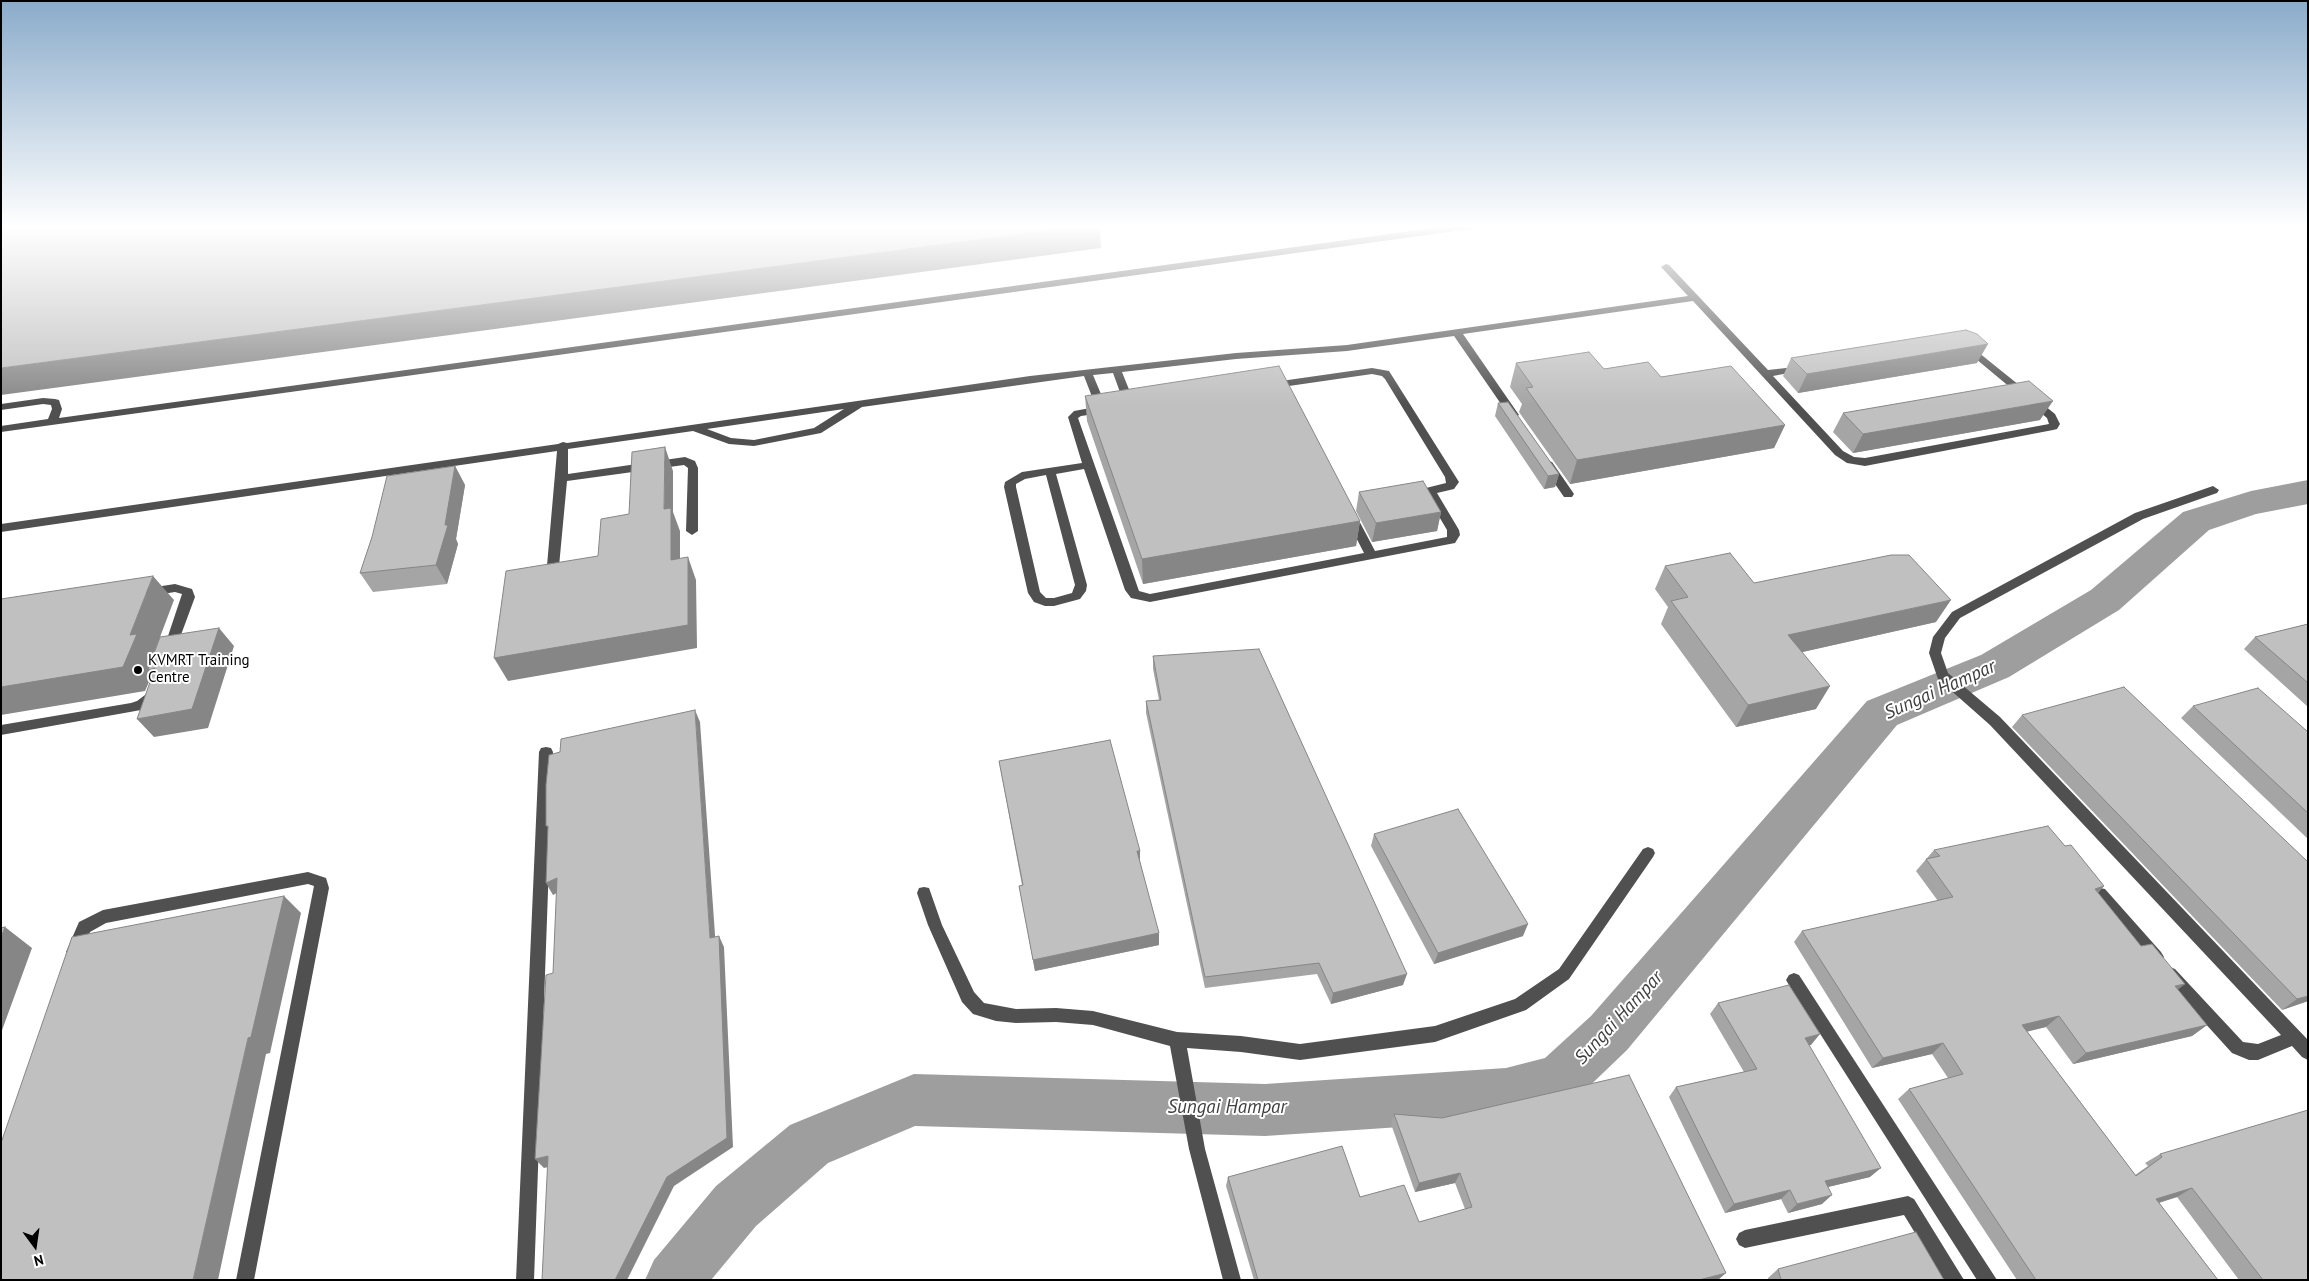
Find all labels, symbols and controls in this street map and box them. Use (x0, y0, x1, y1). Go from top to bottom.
place label: KVMRT Training Centre (148, 652, 250, 687)
water label: Sungai Hampar (1881, 655, 1999, 725)
marker: KVMRT Training Centre (132, 664, 144, 676)
water label: Sungai Hampar (1570, 967, 1668, 1069)
water label: Sungai Hampar (1167, 1097, 1287, 1119)
north arrow (10, 1221, 60, 1271)
text: N (32, 1251, 45, 1270)

